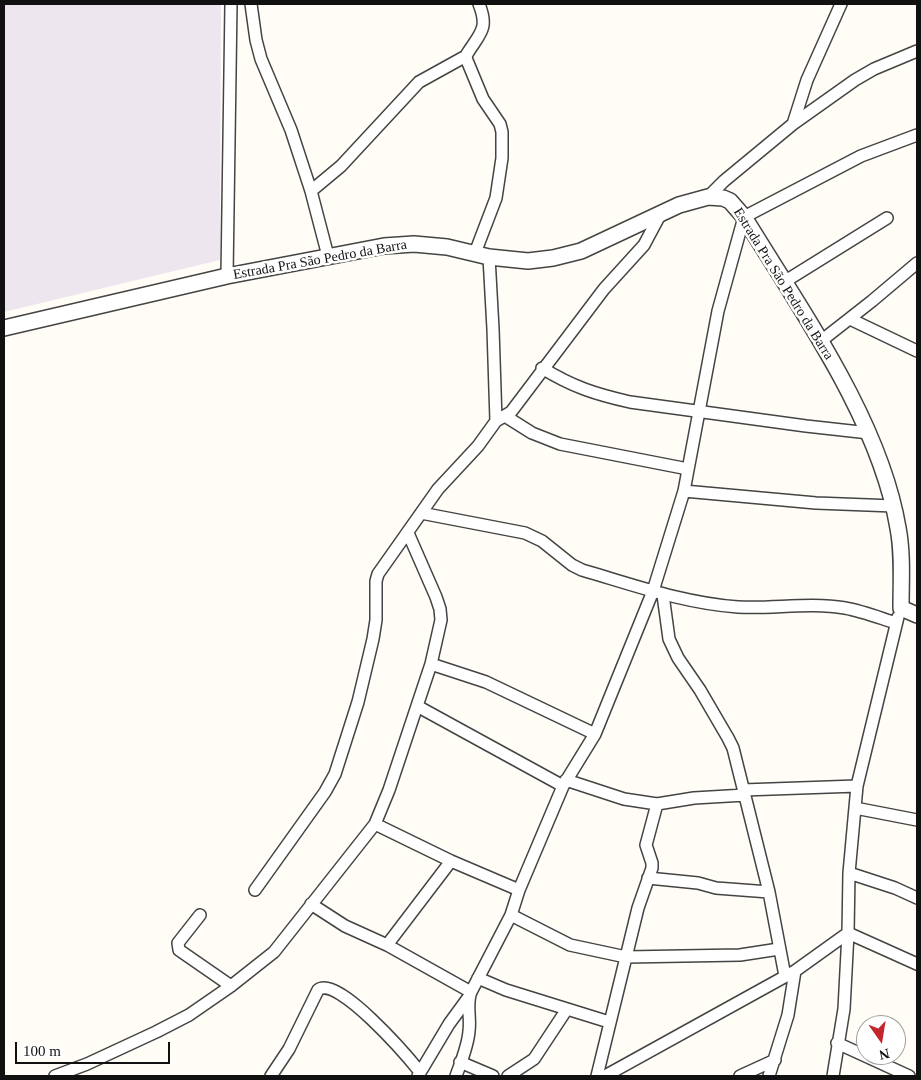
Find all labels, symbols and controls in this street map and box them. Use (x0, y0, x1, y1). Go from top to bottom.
street label: Estrada Pra São Pedro da Barra (729, 205, 837, 363)
street label: Estrada Pra São Pedro da Barra (232, 236, 408, 284)
north arrow (856, 1015, 906, 1065)
scale bar (18, 1032, 172, 1064)
text: 100 m (23, 1043, 61, 1059)
text: N (878, 1046, 891, 1063)

